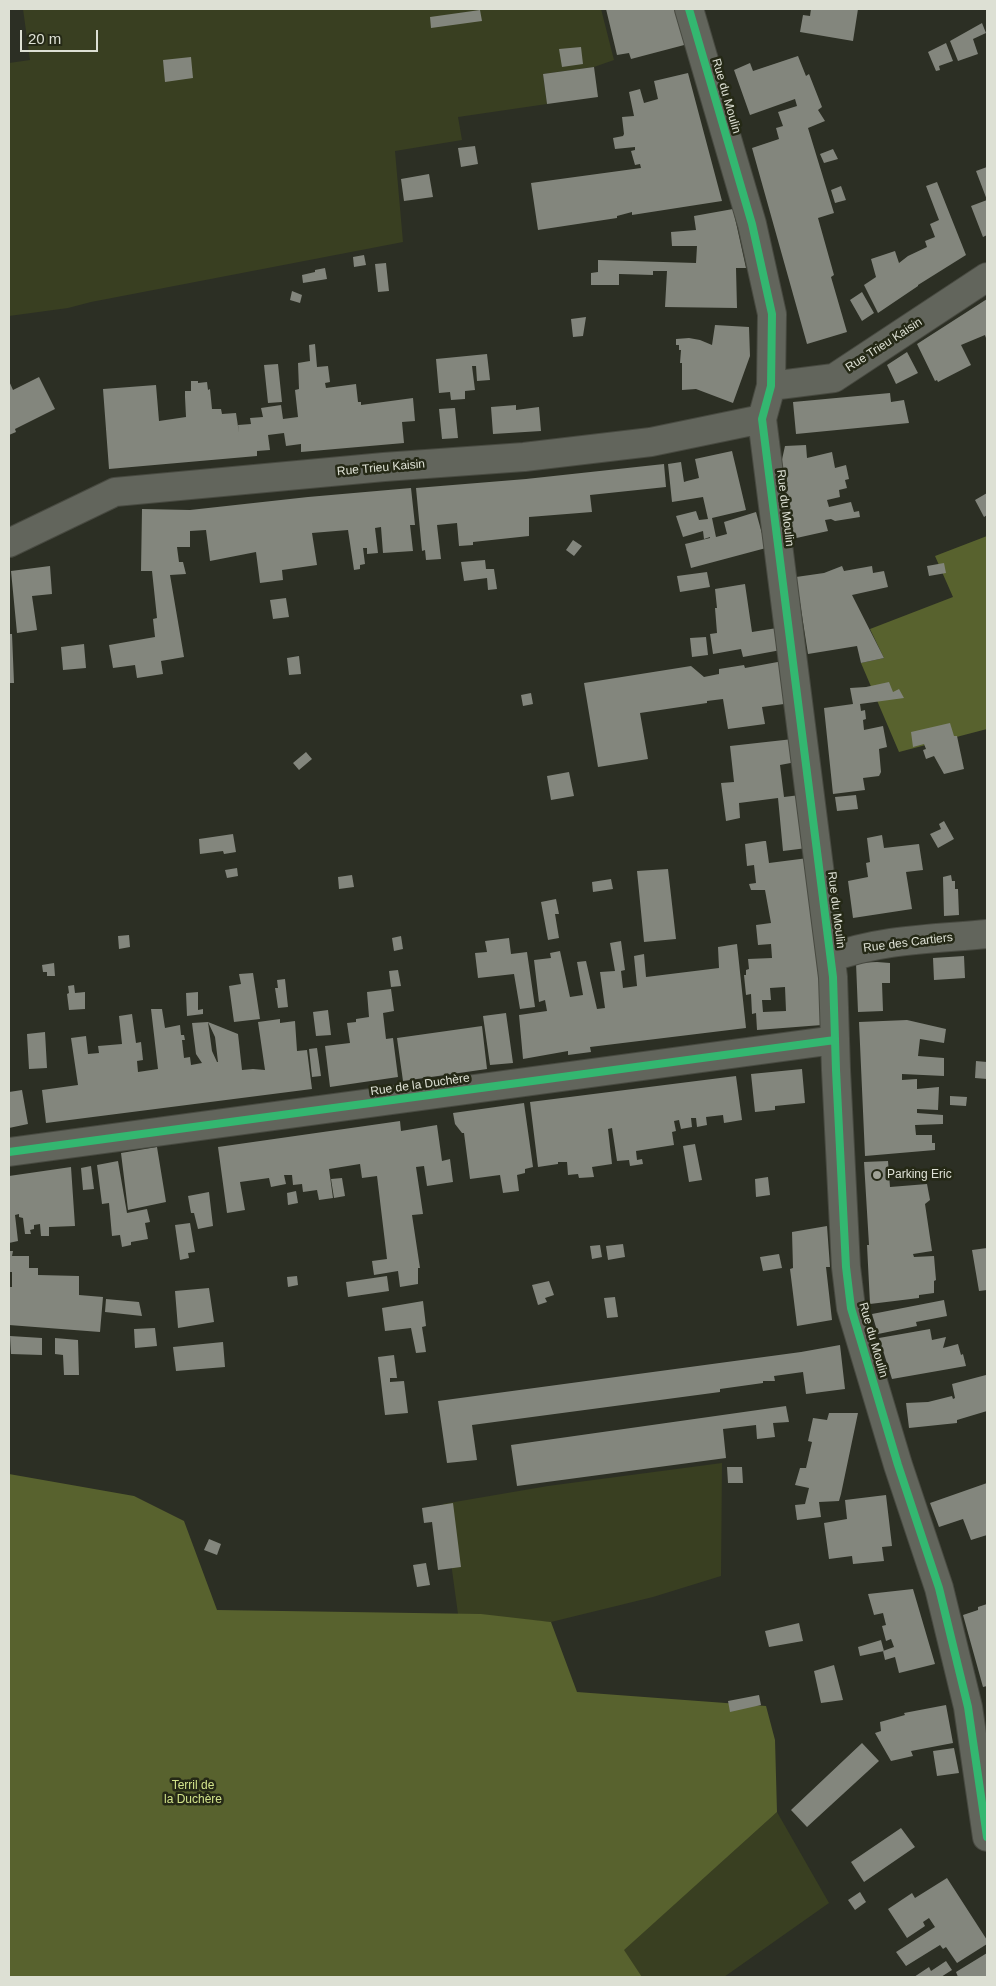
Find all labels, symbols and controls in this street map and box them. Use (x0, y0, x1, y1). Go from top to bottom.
scale bar (22, 20, 100, 52)
text: 20 m (28, 30, 61, 47)
street label: Rue du Moulin (708, 57, 744, 135)
street label: Rue Trieu Kaisin (843, 315, 925, 375)
street label: Rue Trieu Kaisin (336, 457, 426, 479)
street label: Rue du Moulin (773, 469, 797, 547)
street label: Rue du Moulin (824, 871, 848, 949)
street label: Rue des Cartiers (862, 930, 954, 956)
street label: Rue de la Duchère (369, 1071, 471, 1099)
place label: Parking Eric (887, 1168, 952, 1182)
marker: Parking Eric (871, 1169, 883, 1181)
street label: Rue du Moulin (855, 1301, 891, 1379)
park label: Terril de la Duchère (164, 1779, 222, 1807)

